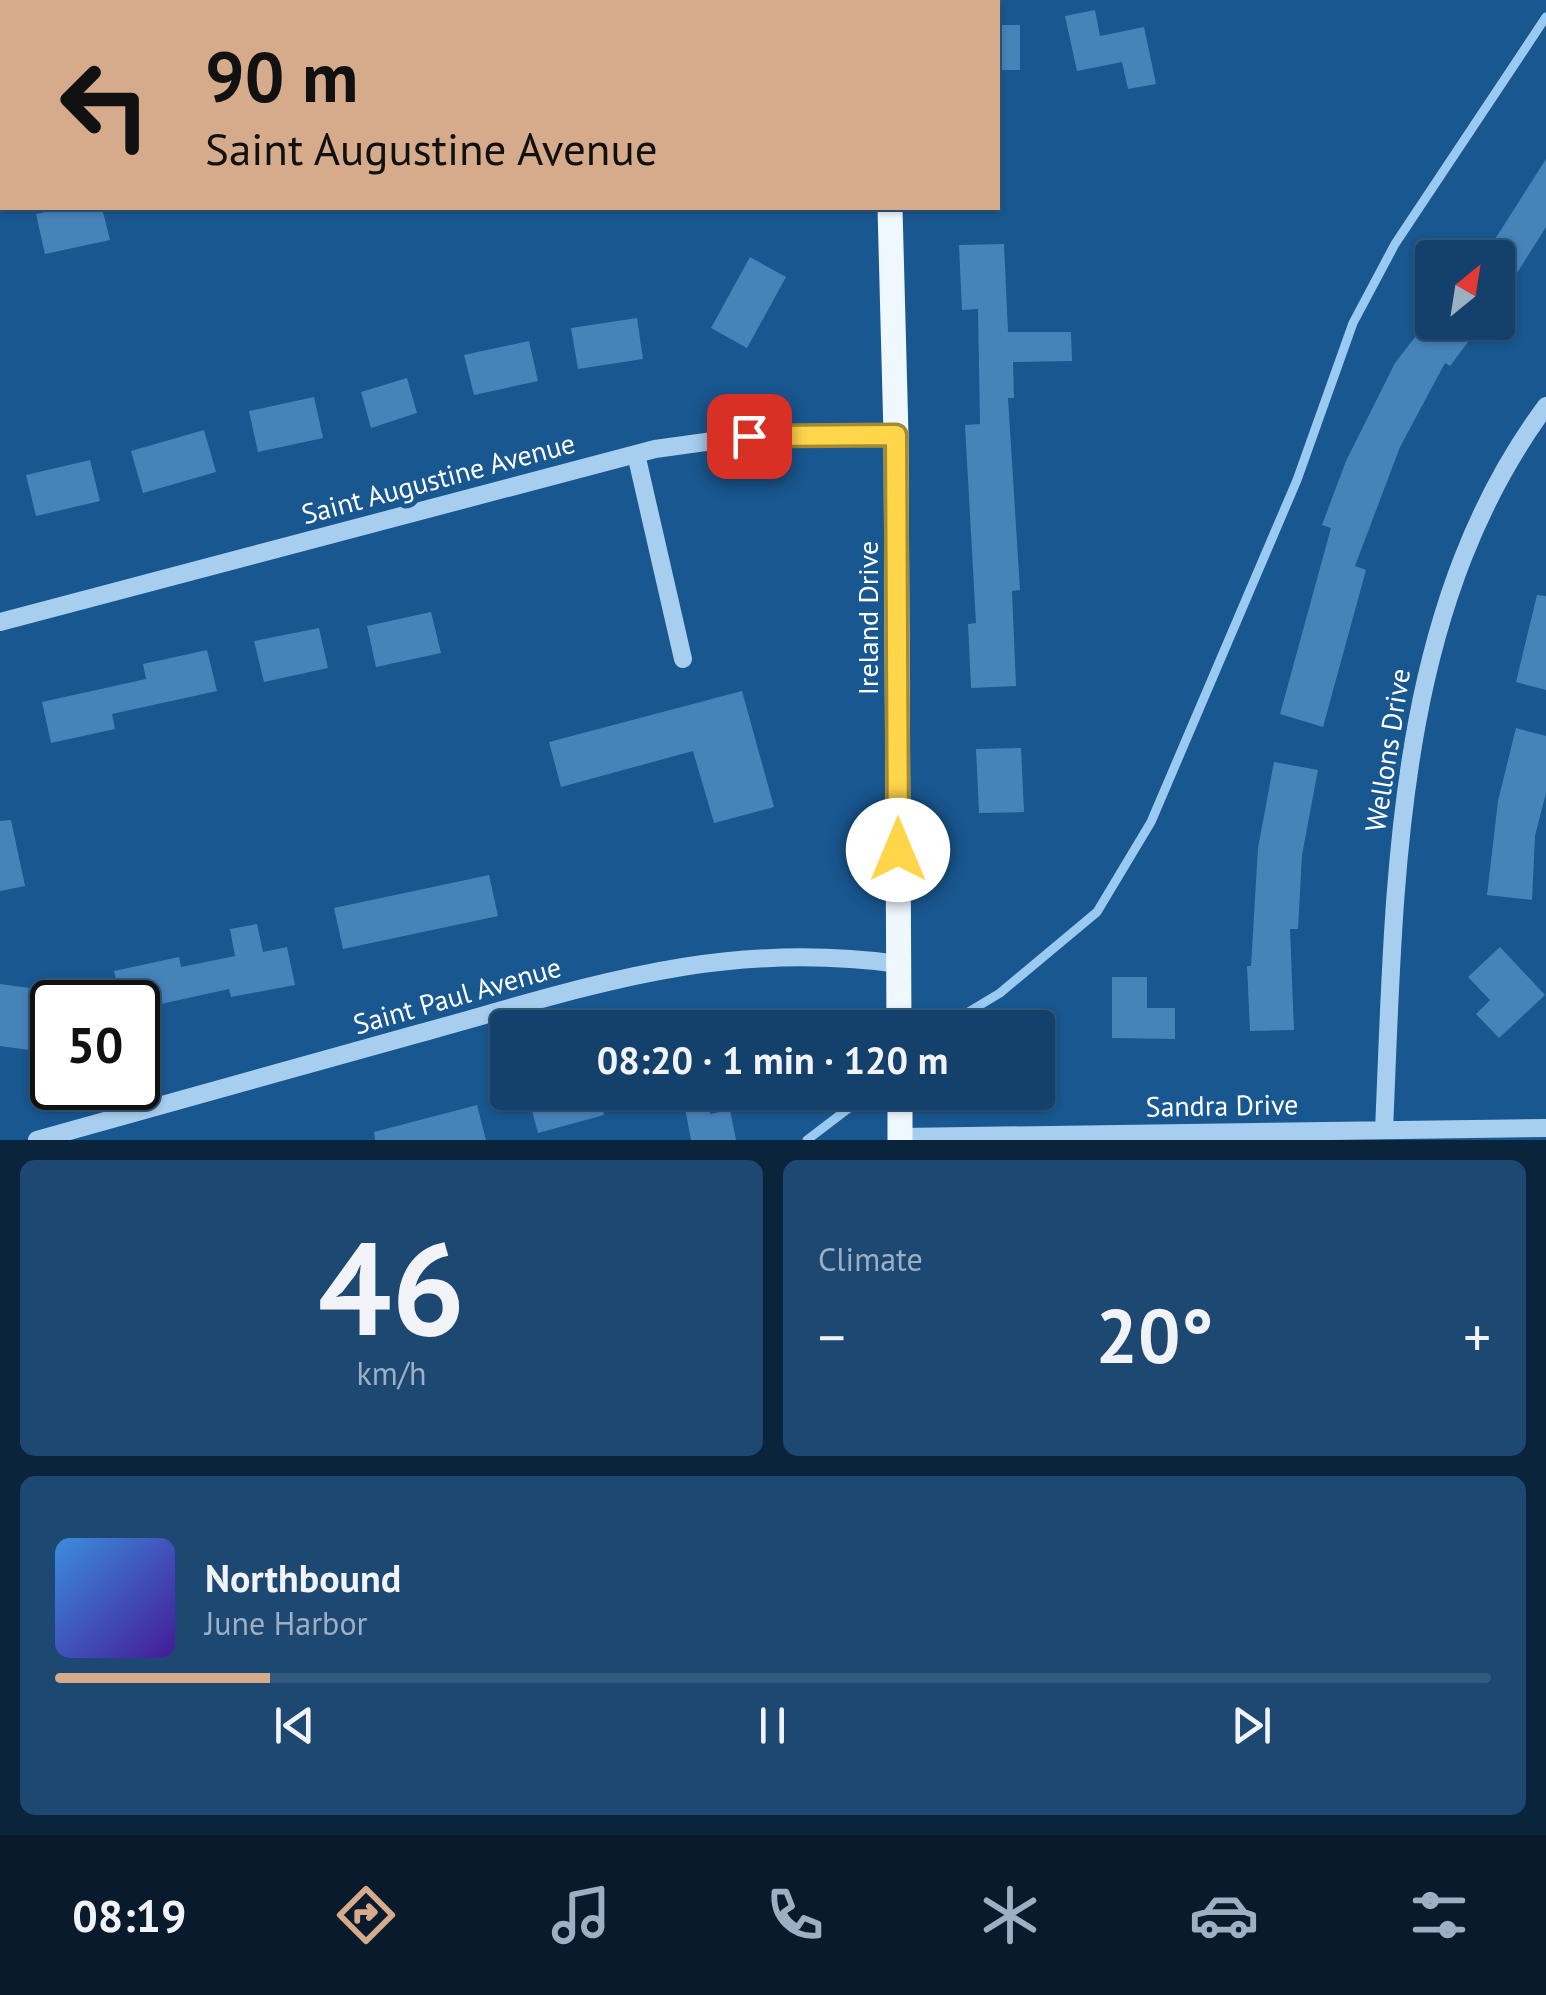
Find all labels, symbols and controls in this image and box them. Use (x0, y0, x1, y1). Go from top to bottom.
text: 90 m (205, 31, 358, 121)
icon: left (40, 40, 170, 170)
text: Saint Augustine Avenue (205, 119, 658, 177)
north arrow (1415, 240, 1515, 340)
map controls (1415, 240, 1515, 340)
pin (707, 394, 792, 479)
icon: arrive (722, 409, 777, 464)
street label: Saint Augustine Avenue (297, 424, 579, 532)
street label: Ireland Drive (849, 541, 886, 695)
street label: Wellons Drive (1356, 666, 1418, 834)
position arrow (846, 798, 950, 902)
street label: Saint Paul Avenue (349, 948, 565, 1042)
speed limit sign: 50 (30, 980, 160, 1110)
text: 08:20 · 1 min · 120 m (597, 1035, 948, 1084)
street label: Sandra Drive (1145, 1085, 1299, 1125)
text: 46 (318, 1203, 465, 1371)
text: Climate (818, 1238, 923, 1280)
text: 20° (1096, 1287, 1213, 1384)
text: − (818, 1301, 846, 1372)
text: + (1463, 1301, 1491, 1372)
text: km/h (356, 1352, 427, 1394)
text: Northbound (205, 1553, 401, 1602)
text: June Harbor (205, 1602, 367, 1644)
icon: previous (267, 1698, 322, 1753)
icon: pause (745, 1698, 800, 1753)
icon: next (1224, 1698, 1279, 1753)
icon: directions (331, 1880, 401, 1950)
icon: music (546, 1880, 616, 1950)
icon: phone (760, 1880, 830, 1950)
icon: climate (975, 1880, 1045, 1950)
icon: car (1189, 1880, 1259, 1950)
icon: filters (1404, 1880, 1474, 1950)
text: 08:19 (72, 1886, 186, 1944)

